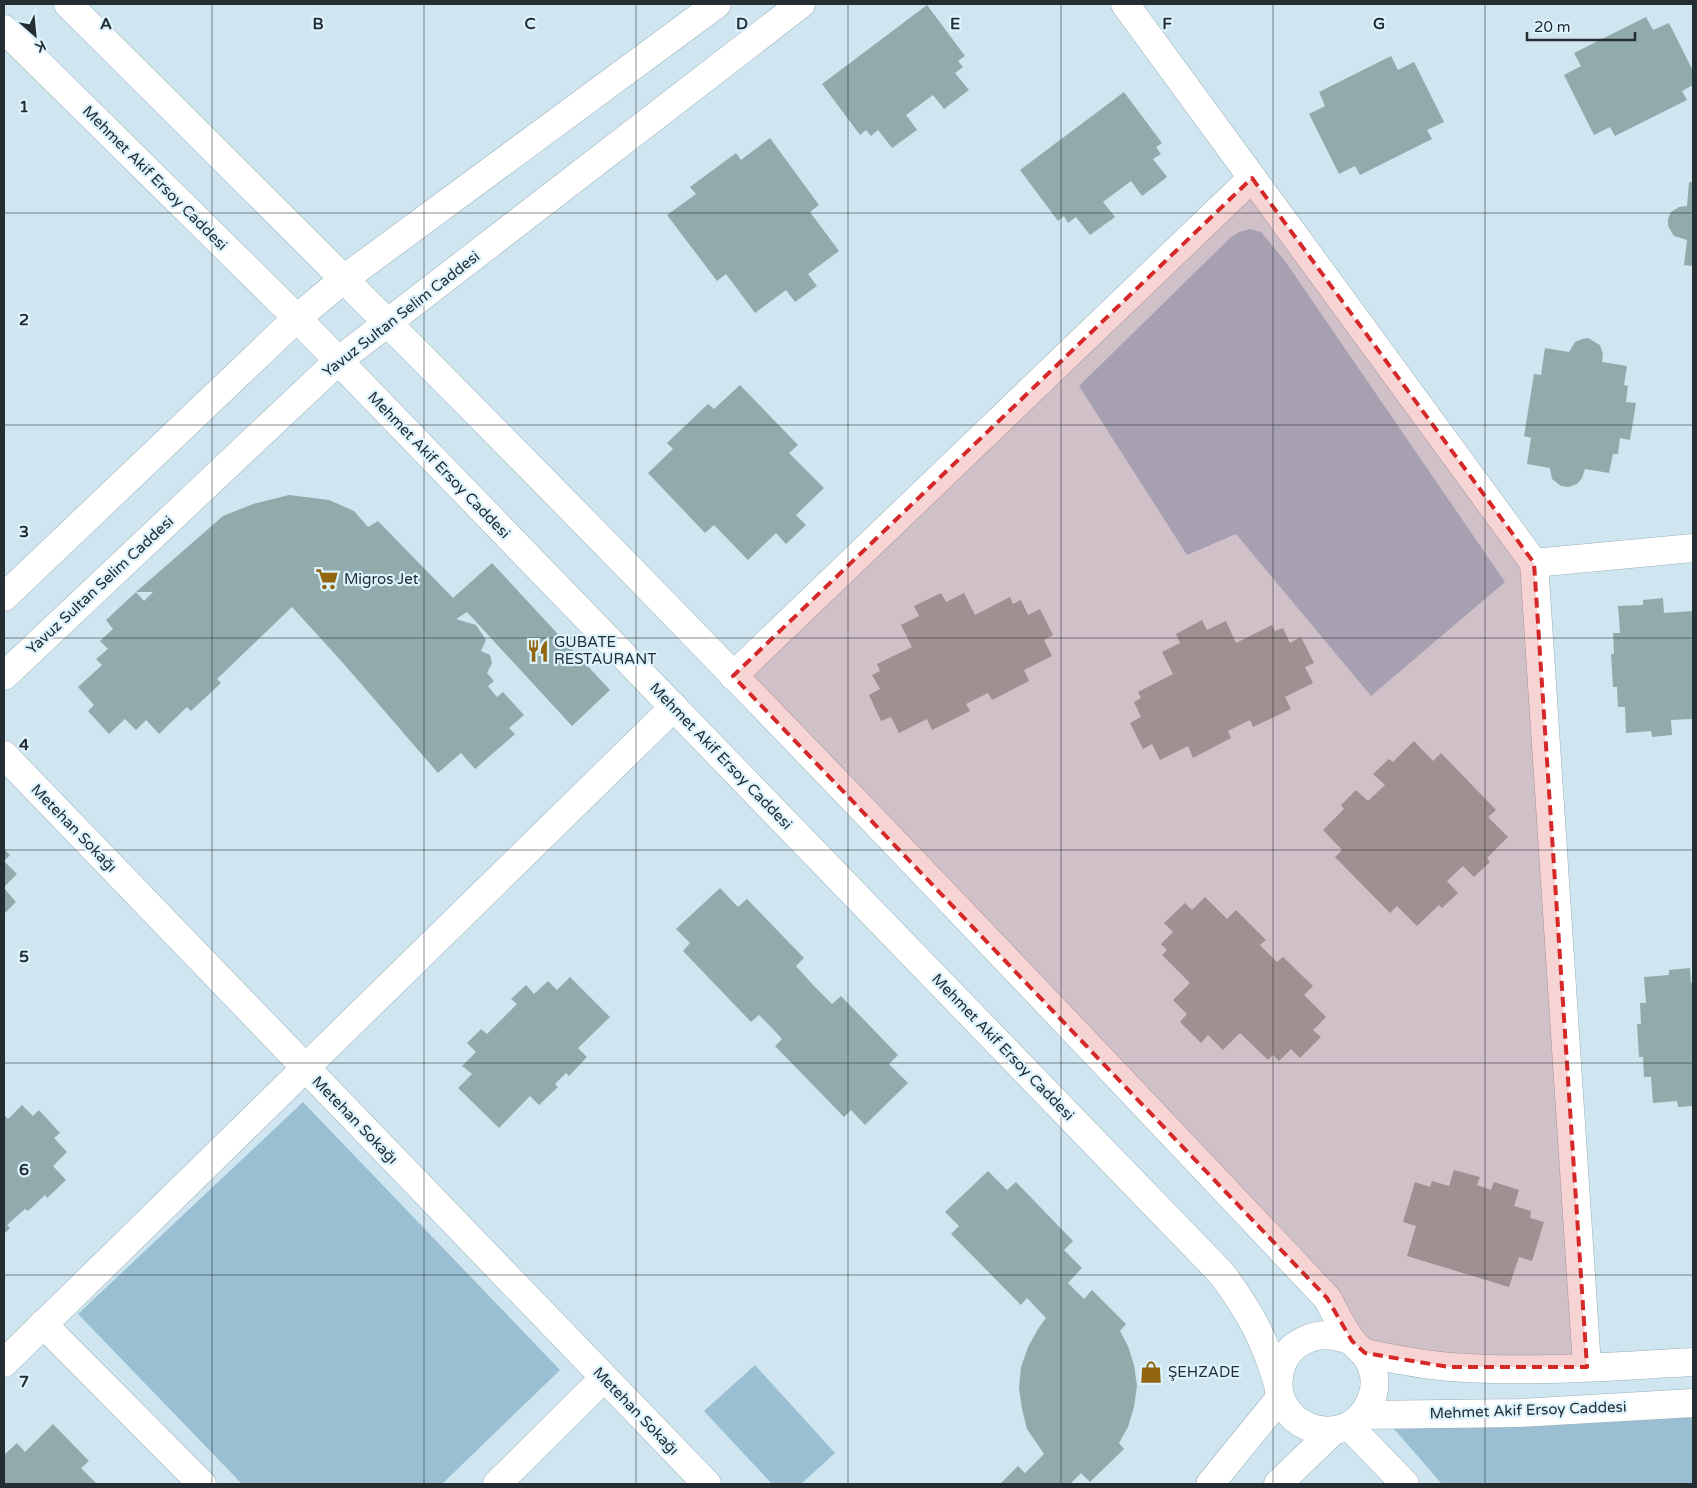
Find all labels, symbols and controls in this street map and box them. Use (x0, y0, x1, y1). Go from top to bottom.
north arrow (10, 10, 60, 60)
scale bar (1527, 10, 1634, 42)
text: A (100, 14, 112, 34)
text: B (312, 14, 324, 34)
text: C (524, 14, 536, 34)
text: D (736, 14, 748, 34)
text: E (950, 14, 960, 34)
text: F (1162, 14, 1172, 34)
text: G (1373, 14, 1385, 34)
text: 20 m (1534, 18, 1571, 36)
text: K (32, 36, 49, 56)
text: 1 (19, 97, 29, 117)
street label: Mehmet Akif Ersoy Caddesi (79, 102, 231, 254)
street label: Yavuz Sultan Selim Caddesi (319, 247, 483, 381)
text: 2 (19, 310, 29, 330)
street label: Mehmet Akif Ersoy Caddesi (364, 388, 514, 542)
street label: Yavuz Sultan Selim Caddesi (23, 512, 177, 658)
text: 3 (19, 522, 29, 542)
supermarket icon: Migros Jet (314, 566, 340, 592)
place label: Migros Jet (344, 570, 419, 588)
place label: GUBATE RESTAURANT (554, 633, 656, 668)
restaurant icon: GUBATE RESTAURANT (525, 638, 551, 664)
street label: Mehmet Akif Ersoy Caddesi (646, 679, 796, 833)
text: 4 (19, 735, 29, 755)
street label: Metehan Sokağı (27, 780, 121, 876)
text: 5 (19, 947, 29, 967)
street label: Mehmet Akif Ersoy Caddesi (928, 970, 1078, 1124)
street label: Metehan Sokağı (308, 1072, 402, 1168)
text: 6 (19, 1160, 29, 1180)
shop icon: ŞEHZADE (1138, 1359, 1164, 1385)
street label: Metehan Sokağı (589, 1363, 683, 1459)
place label: ŞEHZADE (1168, 1363, 1240, 1381)
text: 7 (19, 1372, 29, 1392)
street label: Mehmet Akif Ersoy Caddesi (1429, 1398, 1627, 1422)

